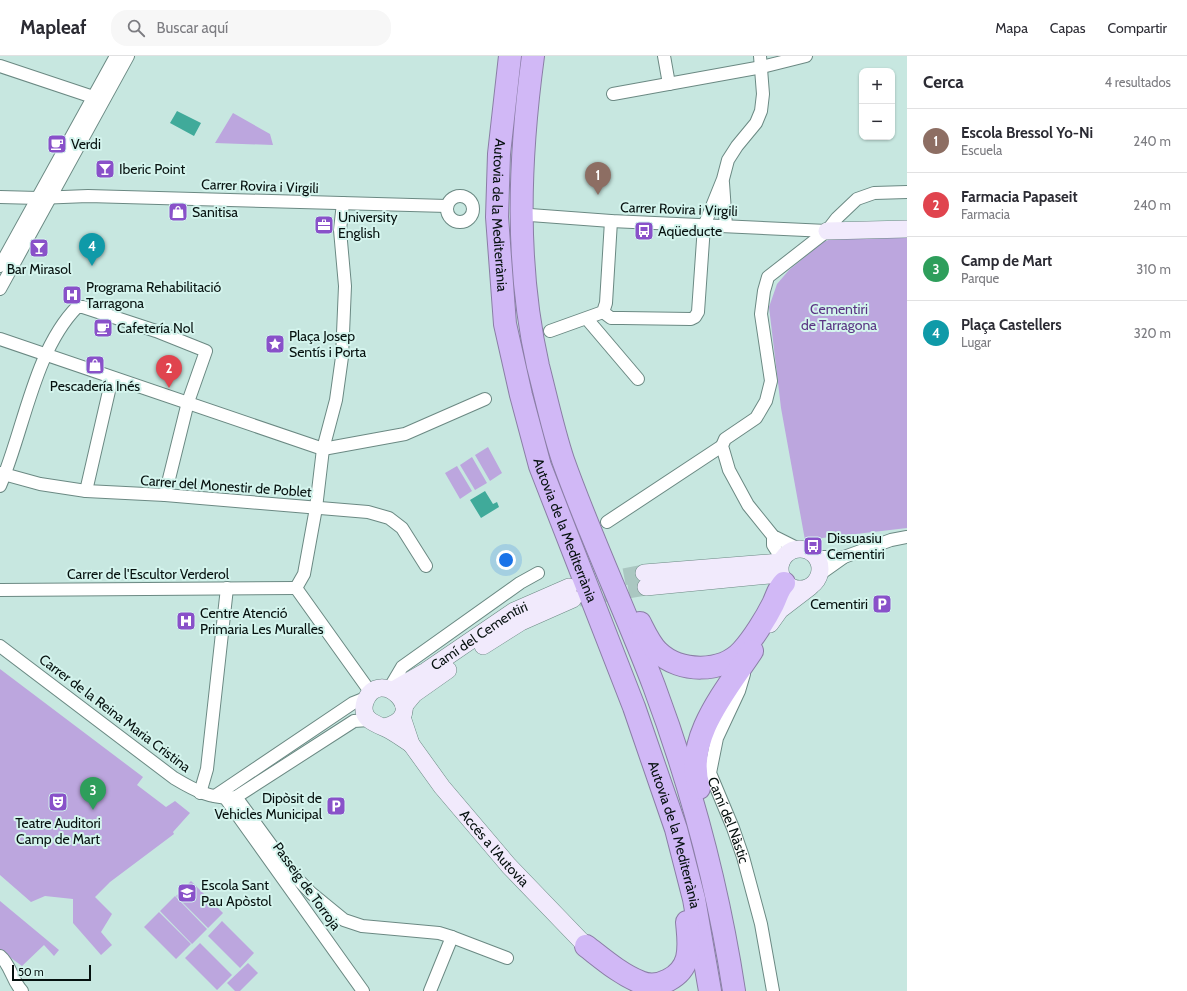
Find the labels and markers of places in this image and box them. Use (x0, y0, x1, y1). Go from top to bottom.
cafe icon: Verdi (46, 133, 68, 155)
place label: Verdi (71, 135, 101, 153)
bar icon: Iberic Point (94, 158, 116, 180)
place label: Iberic Point (119, 160, 185, 178)
pin: 1 (585, 162, 611, 195)
shop icon: Sanitisa (167, 201, 189, 223)
place label: Sanitisa (192, 203, 238, 221)
place label: University English (338, 208, 398, 242)
office icon: University English (313, 214, 335, 236)
bus stop icon: Aqüeducte (633, 220, 655, 242)
place label: Aqüeducte (658, 222, 722, 240)
pin: 4 (79, 233, 105, 266)
bar icon: Bar Mirasol (28, 237, 50, 259)
place label: Bar Mirasol (7, 260, 72, 278)
place label: Programa Rehabilitació Tarragona (86, 278, 221, 312)
hospital icon: Programa Rehabilitació Tarragona (61, 284, 83, 306)
cafe icon: Cafetería Nol (92, 317, 114, 339)
place label: Cafetería Nol (117, 319, 194, 337)
place label: Plaça Josep Sentís i Porta (289, 327, 366, 361)
place icon: Plaça Josep Sentís i Porta (264, 333, 286, 355)
shop icon: Pescadería Inés (84, 354, 106, 376)
pin: 2 (156, 355, 182, 388)
place label: Pescadería Inés (50, 377, 140, 395)
place label: Dissuasiu Cementiri (827, 529, 885, 563)
bus stop icon: Dissuasiu Cementiri (802, 535, 824, 557)
parking icon: Cementiri (871, 593, 893, 615)
place label: Cementiri (810, 595, 868, 613)
place label: Centre Atenció Primaria Les Muralles (200, 604, 324, 638)
hospital icon: Centre Atenció Primaria Les Muralles (175, 610, 197, 632)
pin: 3 (80, 777, 106, 810)
place label: Dipòsit de Vehicles Municipal (214, 789, 323, 823)
theatre icon: Teatre Auditori Camp de Mart (47, 791, 69, 813)
parking icon: Dipòsit de Vehicles Municipal (325, 795, 347, 817)
place label: Teatre Auditori Camp de Mart (15, 814, 101, 848)
place label: Escola Sant Pau Apòstol (201, 876, 272, 910)
school or university icon: Escola Sant Pau Apòstol (176, 882, 198, 904)

